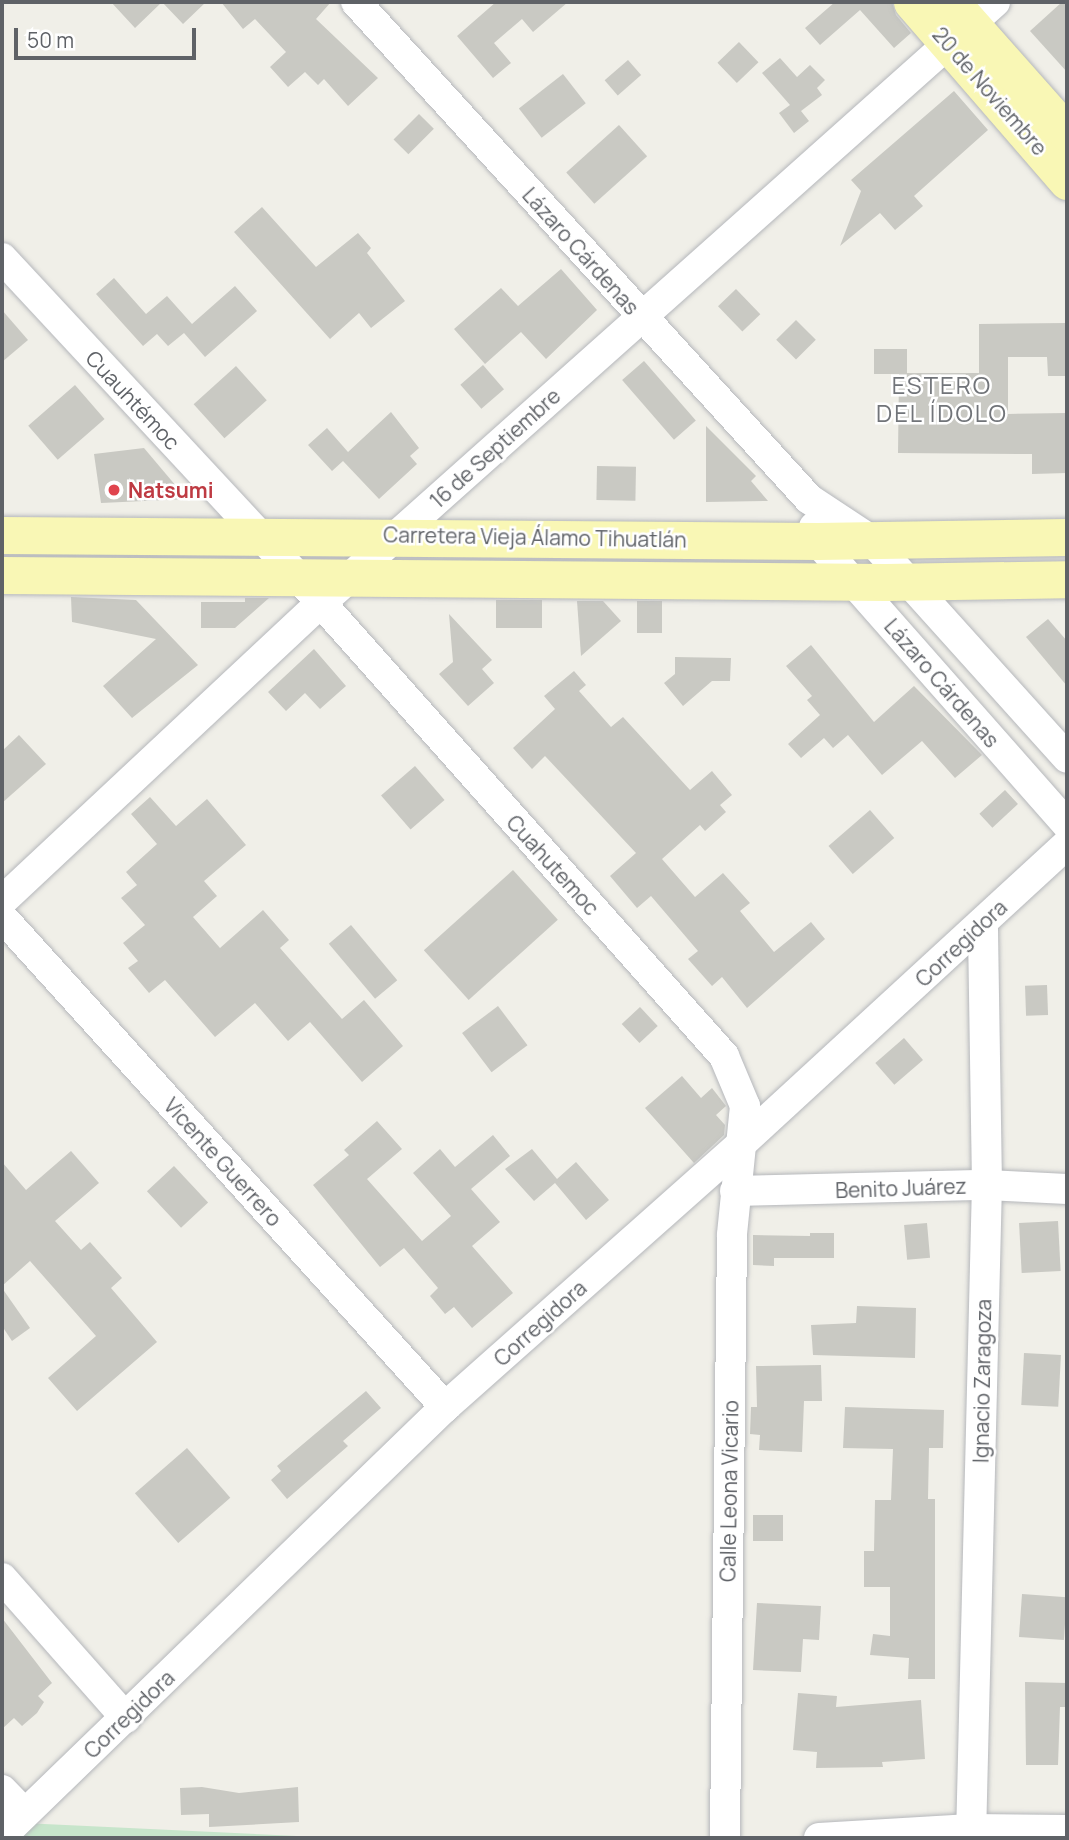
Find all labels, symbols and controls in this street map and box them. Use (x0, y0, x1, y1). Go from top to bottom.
scale bar (18, 14, 200, 58)
street label: 20 de Noviembre (927, 22, 1053, 160)
text: 50 m (27, 26, 74, 54)
street label: Lázaro Cárdenas (517, 182, 645, 320)
street label: Cuauhtémoc (81, 345, 185, 455)
district label: ESTERO DEL ÍDOLO (877, 371, 1007, 427)
street label: 16 de Septiembre (425, 383, 565, 513)
place label: Natsumi (128, 477, 214, 503)
marker: Natsumi (106, 482, 122, 498)
street label: Carretera Vieja Álamo Tihuatlán (383, 522, 687, 552)
street label: Lázaro Cárdenas (879, 614, 1005, 752)
street label: Cuahutemoc (502, 810, 604, 920)
street label: Corregidora (910, 894, 1012, 992)
street label: Vicente Guerrero (159, 1093, 287, 1231)
street label: Benito Juárez (835, 1173, 967, 1203)
street label: Corregidora (489, 1275, 591, 1371)
street label: Ignacio Zaragoza (968, 1299, 996, 1463)
street label: Calle Leona Vicario (715, 1400, 743, 1582)
street label: Corregidora (79, 1665, 179, 1763)

